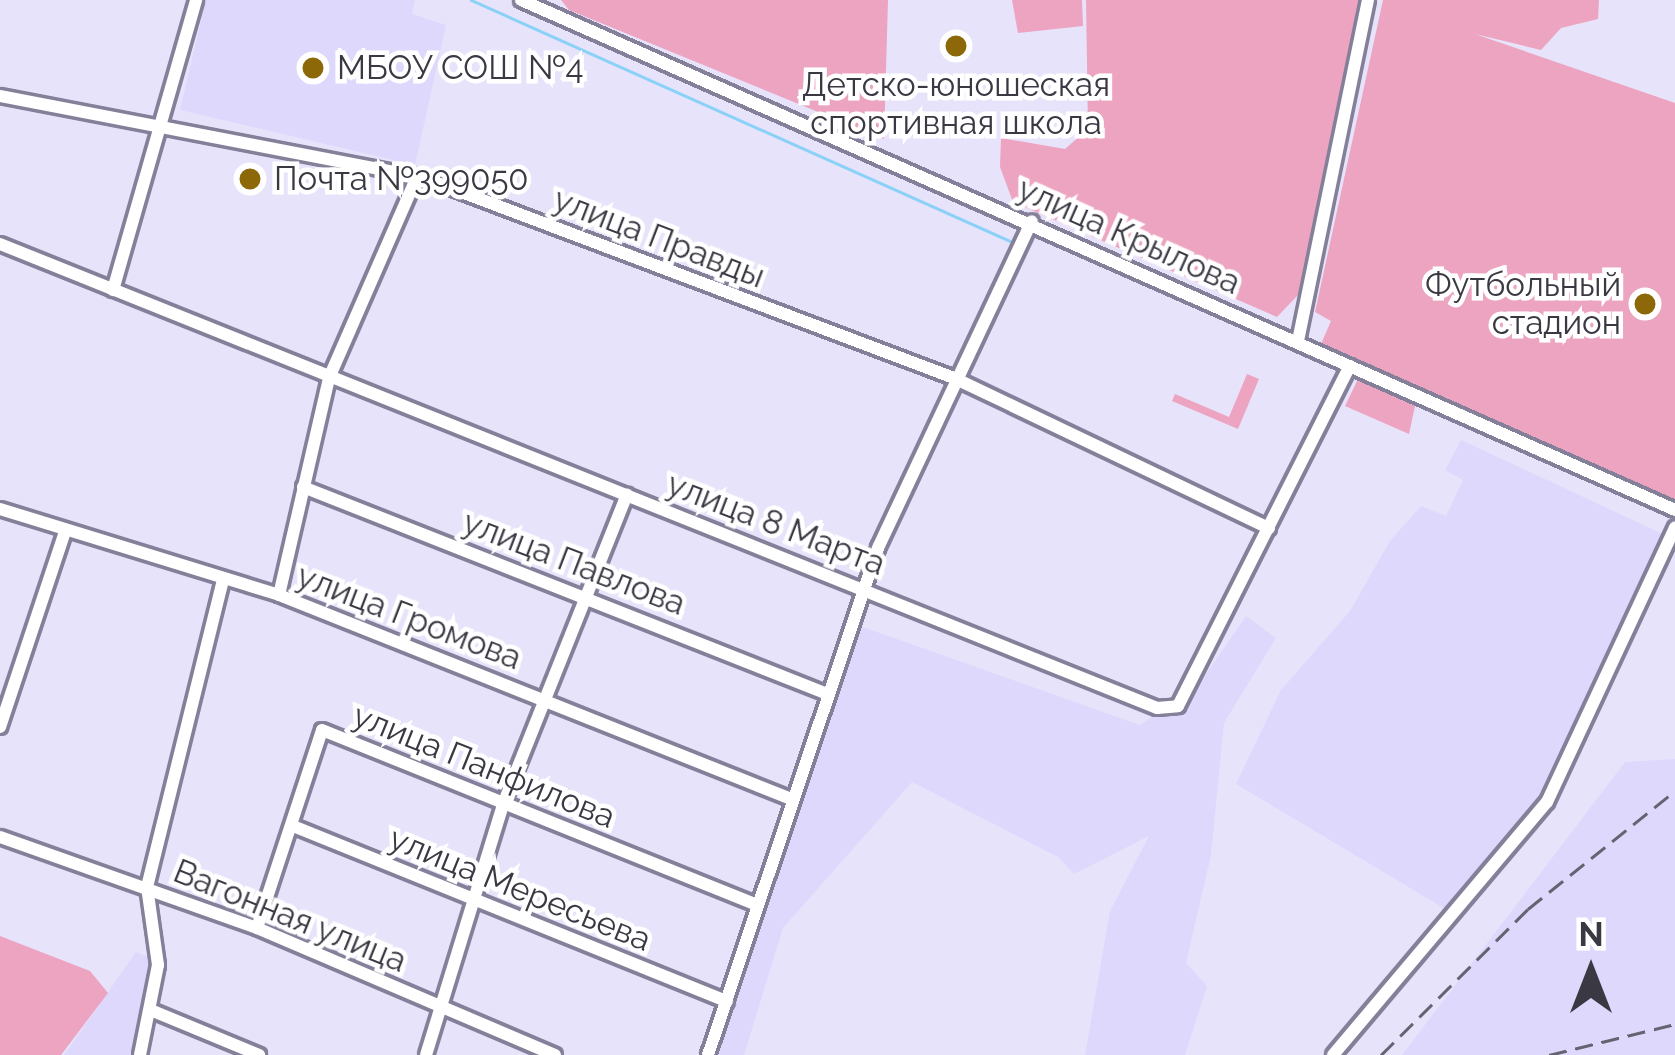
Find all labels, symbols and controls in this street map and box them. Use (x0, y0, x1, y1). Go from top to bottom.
marker: Детско-юношеская спортивная школа (943, 33, 969, 59)
place label: МБОУ СОШ №4 (337, 48, 584, 88)
marker: МБОУ СОШ №4 (300, 55, 326, 81)
place label: Детско-юношеская спортивная школа (802, 65, 1110, 143)
place label: Почта №399050 (274, 159, 529, 199)
marker: Почта №399050 (237, 166, 263, 192)
street label: улица Крылова (1012, 169, 1246, 303)
street label: улица Правды (548, 180, 770, 296)
place label: Футбольный стадион (1425, 265, 1621, 343)
marker: Футбольный стадион (1632, 291, 1658, 317)
street label: улица 8 Марта (661, 464, 891, 584)
street label: улица Павлова (457, 502, 691, 624)
street label: улица Громова (291, 556, 527, 678)
street label: улица Панфилова (347, 695, 621, 837)
street label: улица Мересьева (383, 818, 657, 960)
street label: Вагонная улица (167, 851, 413, 981)
north arrow (1531, 911, 1651, 1031)
text: N (1578, 915, 1604, 954)

